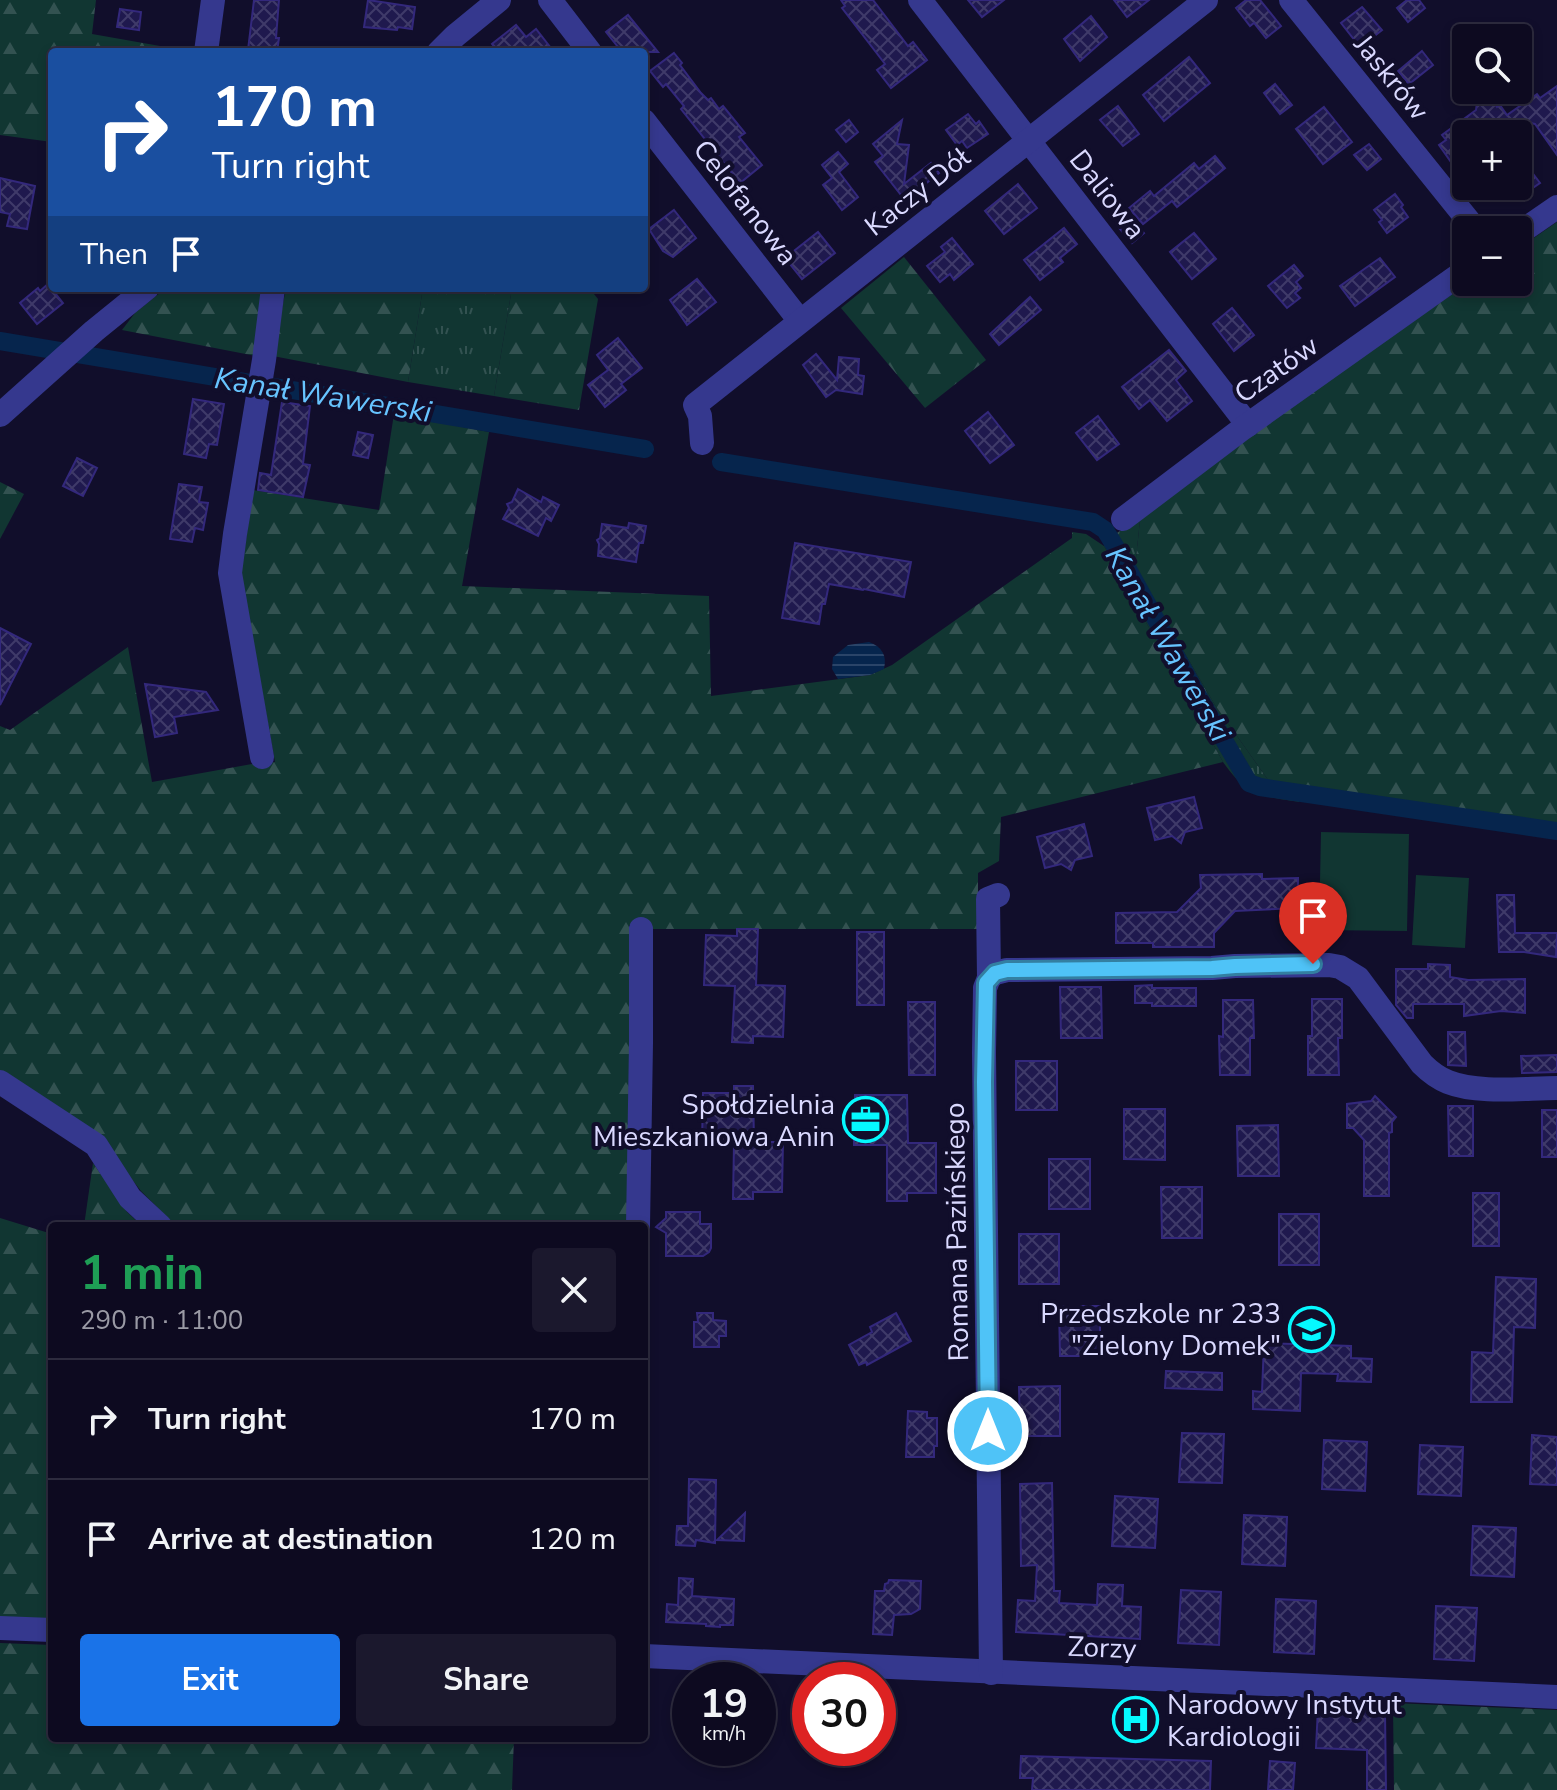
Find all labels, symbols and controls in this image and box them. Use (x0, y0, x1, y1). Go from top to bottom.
map controls (1452, 24, 1532, 296)
button: search (1452, 24, 1532, 104)
street label: Jaskrów (1344, 26, 1437, 128)
text: 170 m (212, 69, 377, 146)
icon: right (80, 80, 184, 184)
button: + (1452, 120, 1532, 200)
street label: Celofanowa (684, 132, 806, 273)
street label: Kaczy Dół (857, 138, 979, 245)
text: Turn right (212, 142, 369, 191)
street label: Daliowa (1060, 142, 1154, 247)
button: − (1452, 216, 1532, 296)
icon: arrive (164, 232, 208, 276)
text: Then (80, 234, 148, 275)
street label: Czatów (1227, 327, 1326, 413)
water label: Kanał Wawerski (211, 358, 435, 433)
water label: Kanał Wawerski (1095, 539, 1241, 750)
pin (1279, 882, 1347, 964)
icon: arrive (1291, 894, 1335, 938)
place label: Społdzielnia Mieszkaniowa Anin (593, 1086, 835, 1156)
office icon: Społdzielnia Mieszkaniowa Anin (842, 1096, 890, 1144)
street label: Romana Pazińskiego (936, 1102, 978, 1362)
text: 1 min (80, 1240, 204, 1306)
button: close (532, 1248, 616, 1332)
place label: Przedszkole nr 233 "Zielony Domek" (1040, 1295, 1281, 1365)
text: 290 m · 11:00 (80, 1303, 243, 1338)
school or university icon: Przedszkole nr 233 "Zielony Domek" (1288, 1305, 1336, 1353)
position arrow (946, 1389, 1030, 1473)
icon: right (80, 1397, 124, 1441)
text: Turn right (148, 1399, 286, 1440)
text: 170 m (529, 1399, 616, 1440)
icon: arrive (80, 1517, 124, 1561)
text: Arrive at destination (148, 1519, 433, 1560)
text: 120 m (529, 1519, 616, 1560)
street label: Zorzy (1067, 1628, 1138, 1668)
button: Exit (80, 1634, 340, 1726)
button: Share (356, 1634, 616, 1726)
speed limit sign: 30 (792, 1662, 896, 1766)
text: 19 (700, 1677, 748, 1731)
place label: Narodowy Instytut Kardiologii (1167, 1686, 1402, 1756)
hospital icon: Narodowy Instytut Kardiologii (1112, 1696, 1160, 1744)
text: km/h (702, 1720, 746, 1747)

